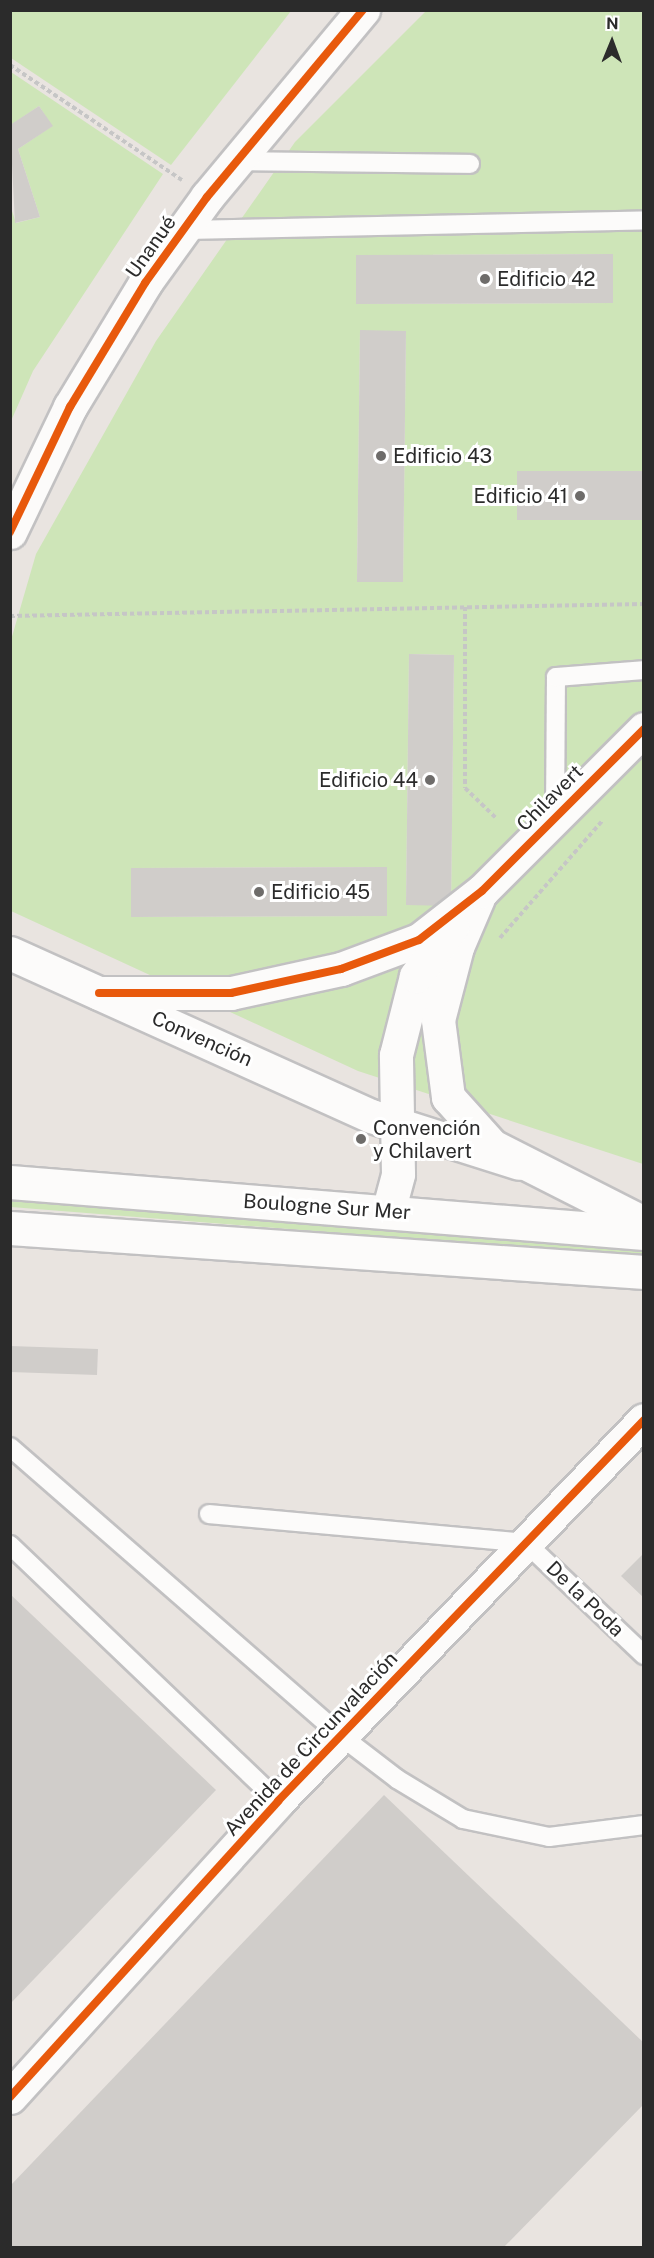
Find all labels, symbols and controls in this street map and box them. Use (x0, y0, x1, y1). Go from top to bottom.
north arrow (582, 12, 642, 72)
text: N (606, 14, 619, 33)
street label: Unanué (121, 211, 181, 283)
place label: Edificio 42 (497, 267, 596, 291)
marker: Edificio 42 (478, 272, 492, 286)
place label: Edificio 43 (393, 444, 492, 468)
marker: Edificio 43 (374, 449, 388, 463)
place label: Edificio 41 (473, 484, 568, 508)
marker: Edificio 41 (573, 489, 587, 503)
street label: Chilavert (512, 760, 588, 836)
place label: Edificio 44 (319, 768, 418, 792)
marker: Edificio 44 (423, 773, 437, 787)
place label: Edificio 45 (271, 880, 370, 904)
marker: Edificio 45 (252, 885, 266, 899)
street label: Convención (148, 1006, 256, 1072)
place label: Convención y Chilavert (373, 1116, 481, 1163)
marker: Convención y Chilavert (354, 1132, 368, 1146)
street label: Boulogne Sur Mer (242, 1189, 412, 1225)
street label: De la Poda (541, 1556, 629, 1642)
street label: Avenida de Circunvalación (219, 1647, 403, 1841)

